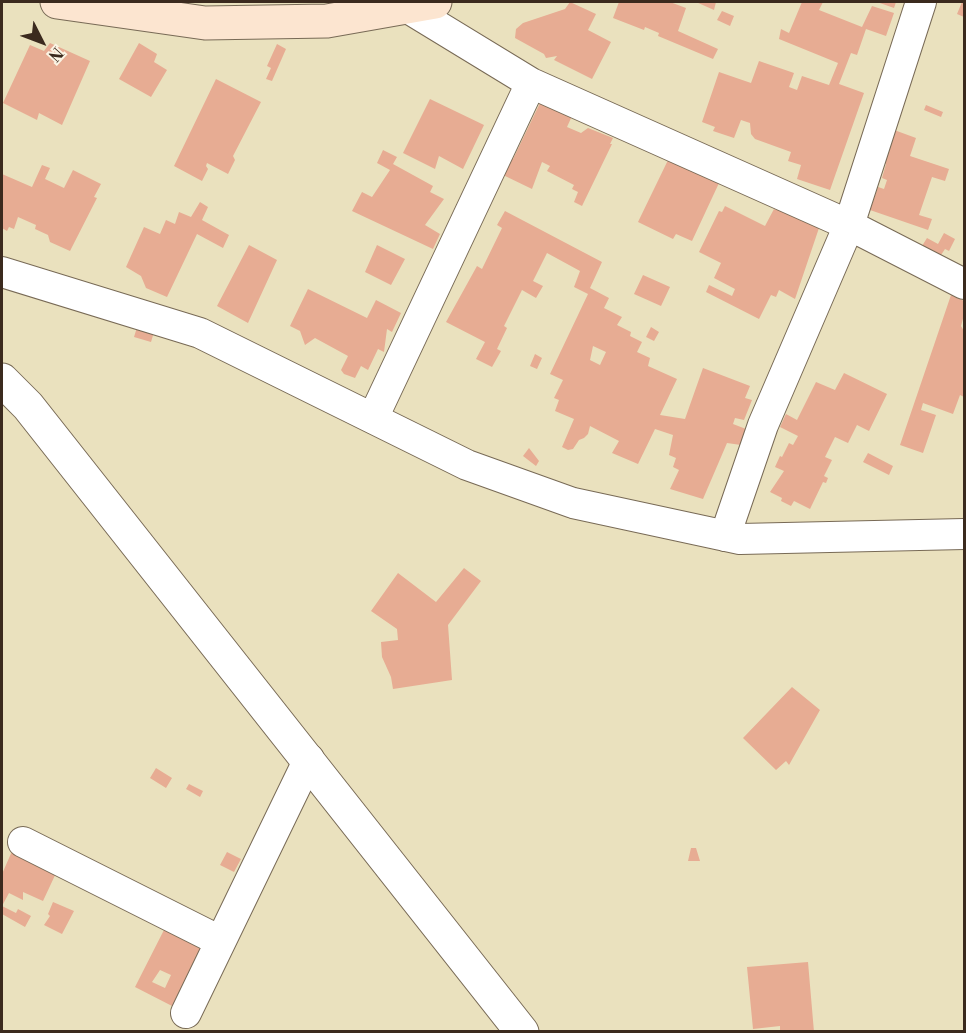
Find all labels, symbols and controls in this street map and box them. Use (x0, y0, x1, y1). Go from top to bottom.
north arrow (12, 12, 72, 72)
text: N (44, 43, 67, 65)

